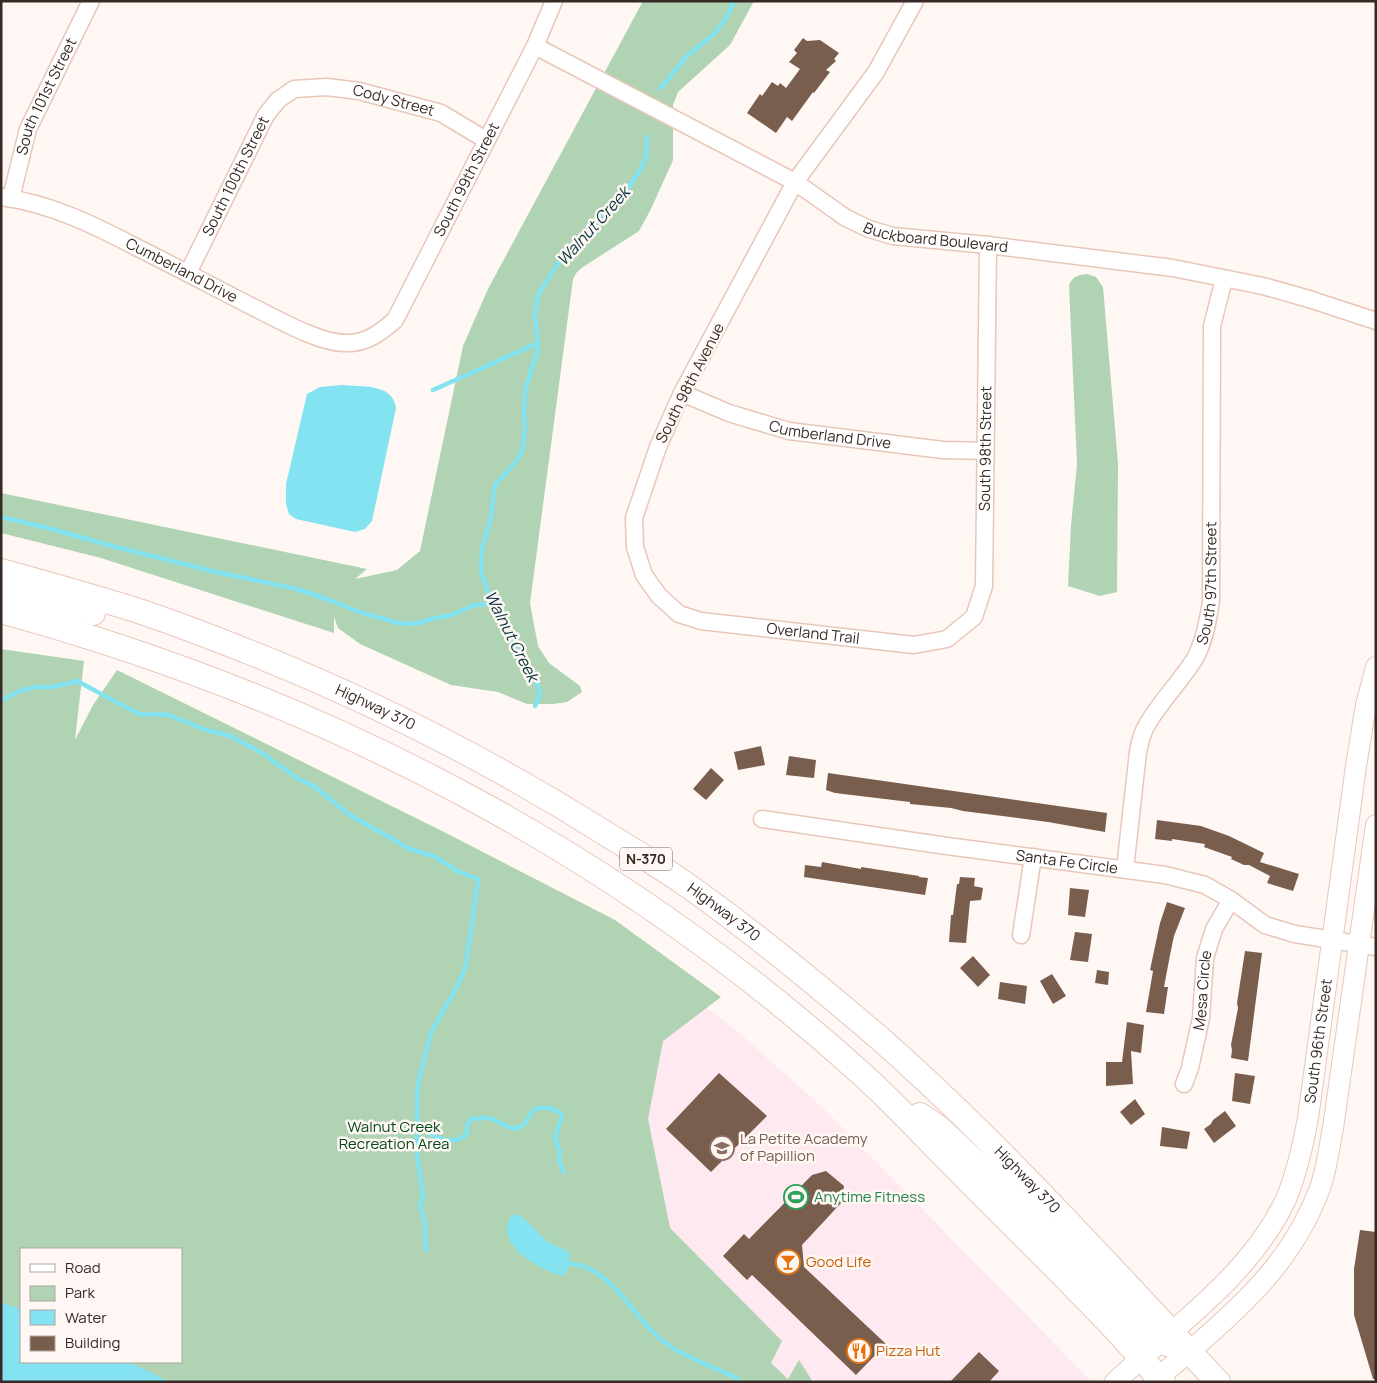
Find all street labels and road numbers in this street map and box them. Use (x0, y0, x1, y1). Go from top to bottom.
street label: South 101st Street (11, 34, 81, 157)
street label: Cody Street (352, 79, 437, 121)
street label: South 100th Street (197, 112, 274, 239)
street label: South 99th Street (428, 119, 504, 240)
street label: Buckboard Boulevard (860, 217, 1009, 257)
street label: Cumberland Drive (122, 232, 242, 307)
street label: South 98th Avenue (650, 319, 729, 446)
street label: South 98th Street (974, 386, 996, 511)
street label: Cumberland Drive (767, 415, 893, 454)
street label: South 97th Street (1191, 522, 1221, 647)
street label: Overland Trail (765, 617, 861, 649)
street label: Highway 370 (332, 679, 419, 735)
street label: Santa Fe Circle (1015, 844, 1120, 879)
road number: N-370 (620, 848, 672, 871)
street label: Highway 370 (683, 878, 765, 946)
street label: Mesa Circle (1188, 947, 1217, 1032)
street label: South 96th Street (1299, 977, 1337, 1105)
street label: Highway 370 (990, 1141, 1065, 1218)

